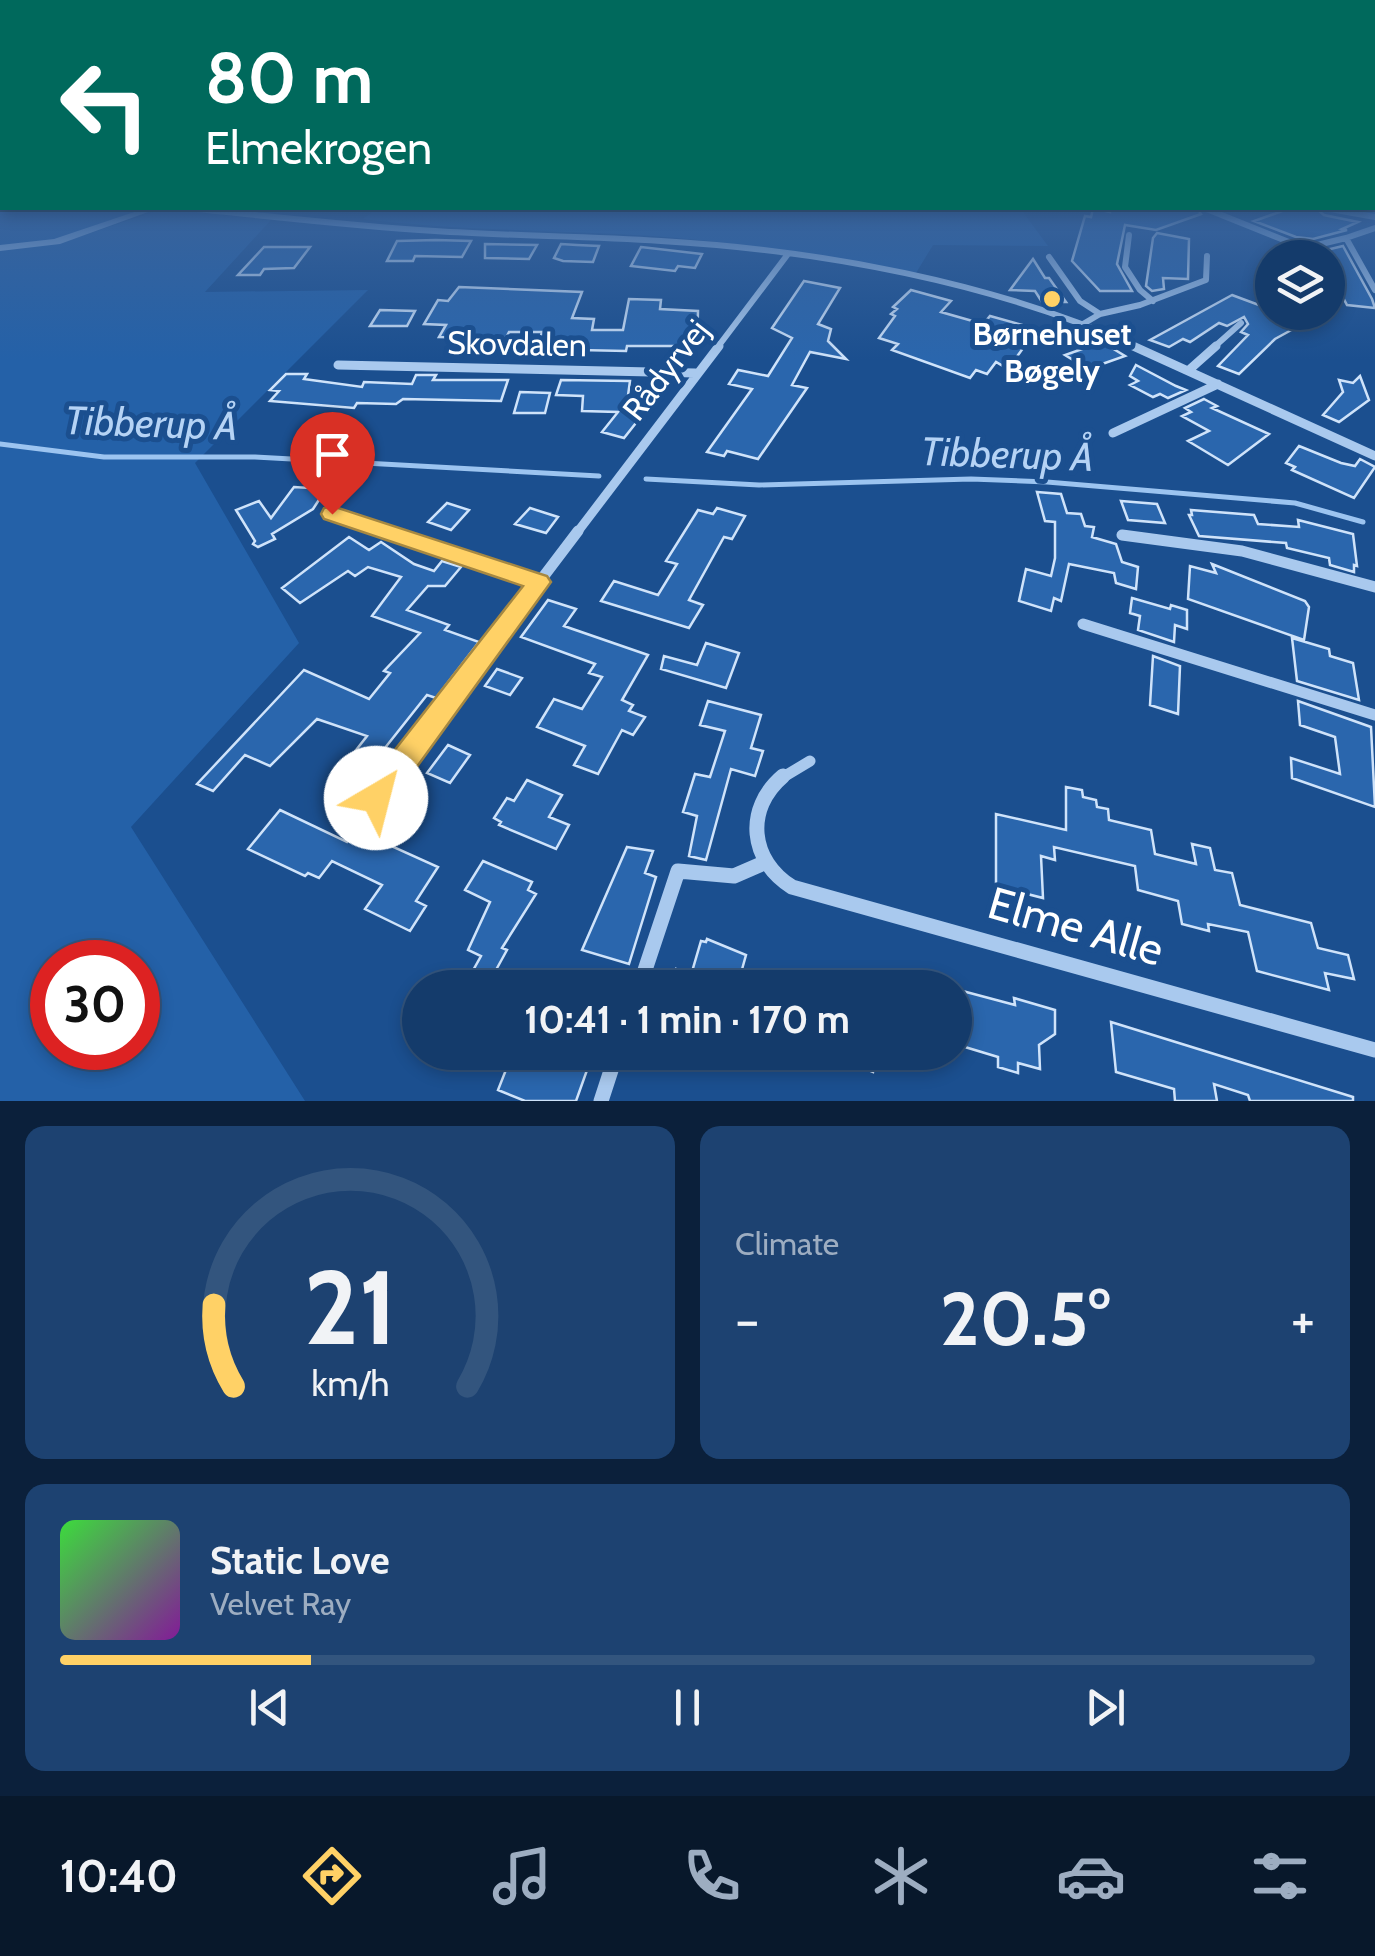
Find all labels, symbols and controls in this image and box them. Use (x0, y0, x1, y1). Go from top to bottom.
text: 80 m (205, 35, 373, 121)
icon: left (40, 40, 170, 170)
text: Elmekrogen (205, 121, 432, 175)
map controls (1255, 240, 1345, 330)
button: layers (1255, 240, 1345, 330)
marker: Børnehuset Bøgely (1041, 288, 1063, 310)
street label: Rådyrvej (614, 312, 717, 428)
place label: Børnehuset Bøgely (972, 314, 1132, 390)
street label: Skovdalen (447, 323, 587, 364)
water label: Tibberup Å (64, 395, 238, 450)
pin (290, 412, 375, 515)
water label: Tibberup Å (920, 426, 1094, 481)
icon: arrive (305, 427, 360, 482)
position arrow (324, 746, 428, 850)
street label: Elme Alle (982, 875, 1170, 977)
speed limit sign: 30 (30, 940, 160, 1070)
text: 10:41 · 1 min · 170 m (524, 996, 850, 1043)
text: Climate (735, 1224, 839, 1263)
text: 21 (303, 1244, 397, 1370)
text: 20.5° (940, 1273, 1110, 1364)
text: − (735, 1286, 759, 1353)
text: + (1291, 1286, 1315, 1353)
text: km/h (311, 1362, 389, 1405)
text: Static Love (210, 1537, 389, 1584)
text: Velvet Ray (210, 1584, 351, 1623)
icon: previous (242, 1680, 297, 1735)
icon: pause (660, 1680, 715, 1735)
icon: next (1078, 1680, 1133, 1735)
icon: directions (297, 1841, 367, 1911)
icon: music (487, 1841, 557, 1911)
icon: phone (677, 1841, 747, 1911)
icon: climate (866, 1841, 936, 1911)
icon: car (1056, 1841, 1126, 1911)
icon: filters (1245, 1841, 1315, 1911)
text: 10:40 (60, 1849, 178, 1903)

